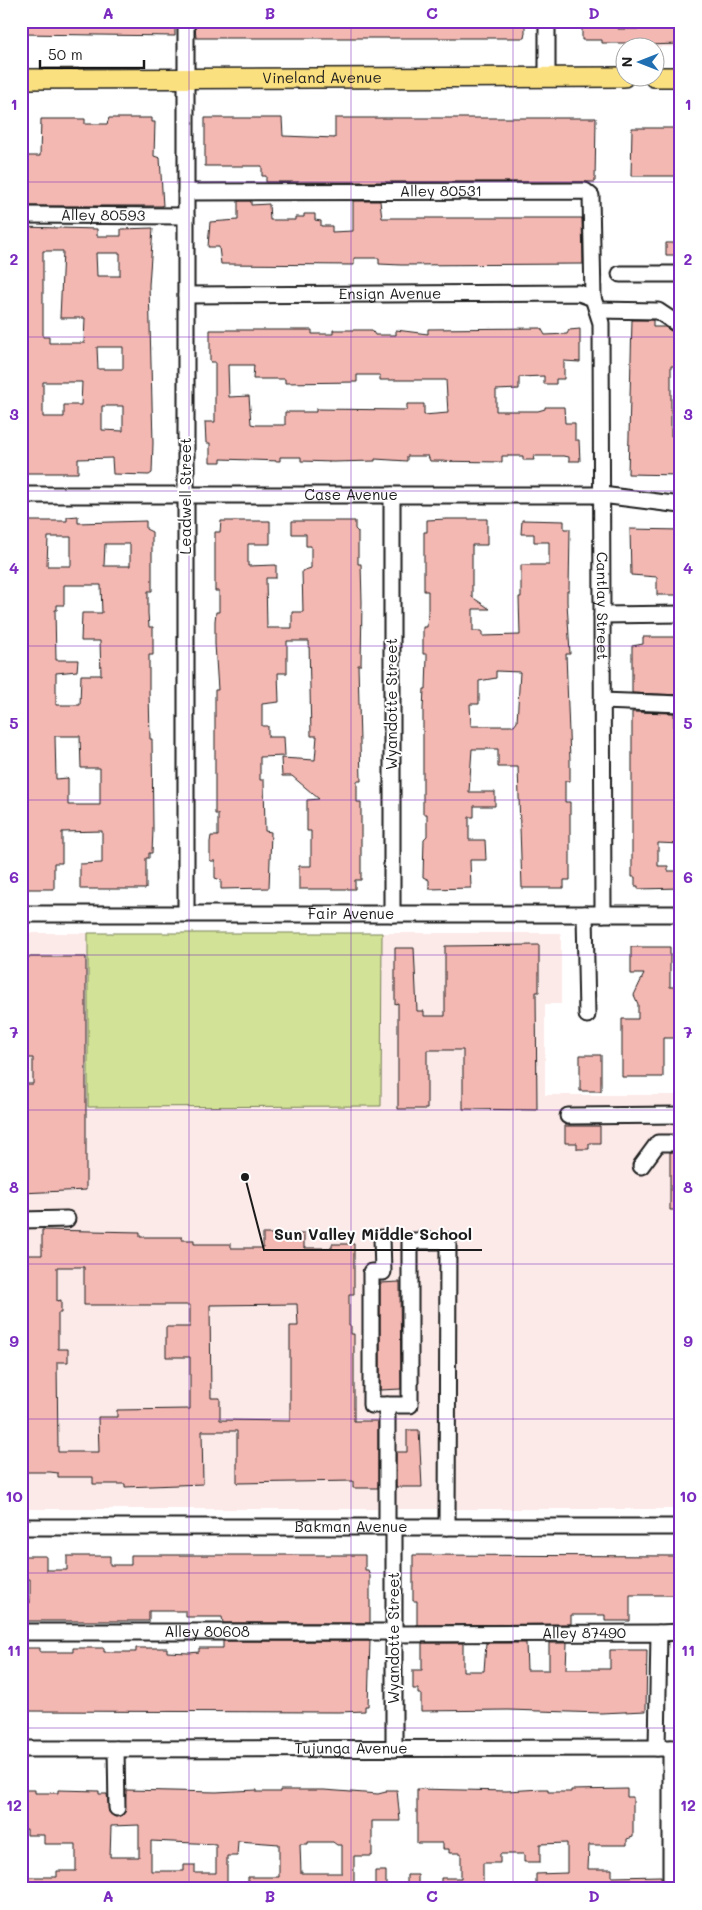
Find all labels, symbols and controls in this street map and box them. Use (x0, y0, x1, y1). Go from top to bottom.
text: A (102, 2, 114, 23)
text: B (265, 2, 275, 23)
text: C (426, 2, 438, 23)
text: D (588, 2, 600, 23)
scale bar (40, 38, 144, 70)
north arrow (614, 38, 664, 88)
text: 50 m (48, 44, 83, 64)
text: N (617, 57, 636, 67)
street label: Vineland Avenue (262, 67, 382, 87)
text: 1 (10, 93, 18, 114)
text: 1 (684, 93, 692, 114)
street label: Alley 80531 (400, 180, 482, 200)
street label: Alley 80593 (61, 204, 146, 225)
text: 2 (10, 248, 19, 269)
text: 2 (684, 248, 693, 269)
street label: Ensign Avenue (339, 283, 441, 303)
text: 3 (9, 403, 19, 424)
text: 3 (683, 403, 693, 424)
street label: Leadwell Street (175, 437, 195, 555)
street label: Case Avenue (304, 484, 398, 504)
street label: Cantlay Street (593, 552, 613, 660)
text: 4 (9, 557, 19, 578)
text: 4 (683, 557, 693, 578)
street label: Wyandotte Street (381, 638, 401, 770)
text: 5 (9, 712, 19, 733)
text: 5 (683, 712, 693, 733)
text: 6 (9, 866, 19, 887)
text: 6 (683, 866, 693, 887)
street label: Fair Avenue (308, 903, 394, 923)
text: 7 (10, 1021, 19, 1042)
text: 7 (684, 1021, 693, 1042)
text: 8 (9, 1176, 19, 1197)
text: 8 (683, 1176, 693, 1197)
callout: Sun Valley Middle School (264, 1219, 482, 1250)
text: Sun Valley Middle School (274, 1223, 472, 1244)
text: 9 (9, 1330, 19, 1351)
text: 9 (683, 1330, 693, 1351)
text: 10 (5, 1485, 23, 1506)
text: 10 (679, 1485, 697, 1506)
street label: Bakman Avenue (294, 1516, 408, 1536)
street label: Wyandotte Street (383, 1572, 403, 1704)
street label: Alley 80608 (164, 1621, 250, 1641)
street label: Alley 87490 (542, 1622, 626, 1642)
text: 11 (7, 1639, 21, 1660)
text: 11 (681, 1639, 695, 1660)
street label: Tujunga Avenue (294, 1737, 408, 1758)
text: 12 (6, 1794, 22, 1815)
text: 12 (680, 1794, 696, 1815)
text: A (102, 1885, 114, 1906)
text: B (265, 1885, 275, 1906)
text: C (426, 1885, 438, 1906)
text: D (588, 1885, 600, 1906)

